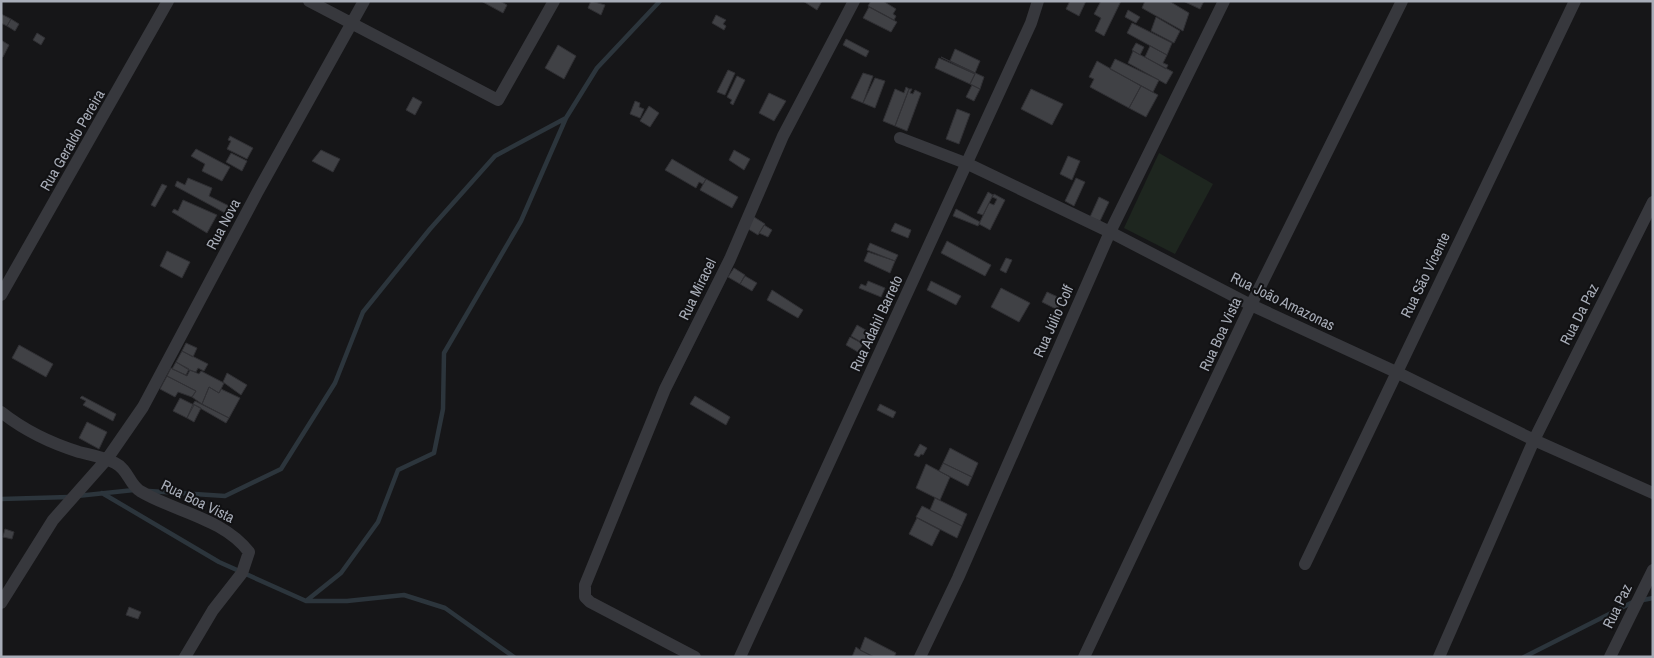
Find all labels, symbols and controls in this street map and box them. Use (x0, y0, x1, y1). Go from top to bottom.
street label: Rua Geraldo Pereira (35, 85, 110, 194)
street label: Rua Nova (201, 195, 245, 253)
street label: Rua São Vicente (1395, 229, 1455, 321)
street label: Rua Miracel (673, 255, 721, 323)
street label: Rua João Amazonas (1227, 267, 1339, 335)
street label: Rua Adahil Barreto (845, 271, 908, 375)
street label: Rua Da Paz (1555, 280, 1603, 348)
street label: Rua Júlio Colf (1028, 281, 1079, 361)
street label: Rua Boa Vista (1194, 294, 1246, 374)
street label: Rua Boa Vista (158, 474, 238, 528)
street label: Rua Paz (1597, 580, 1637, 632)

